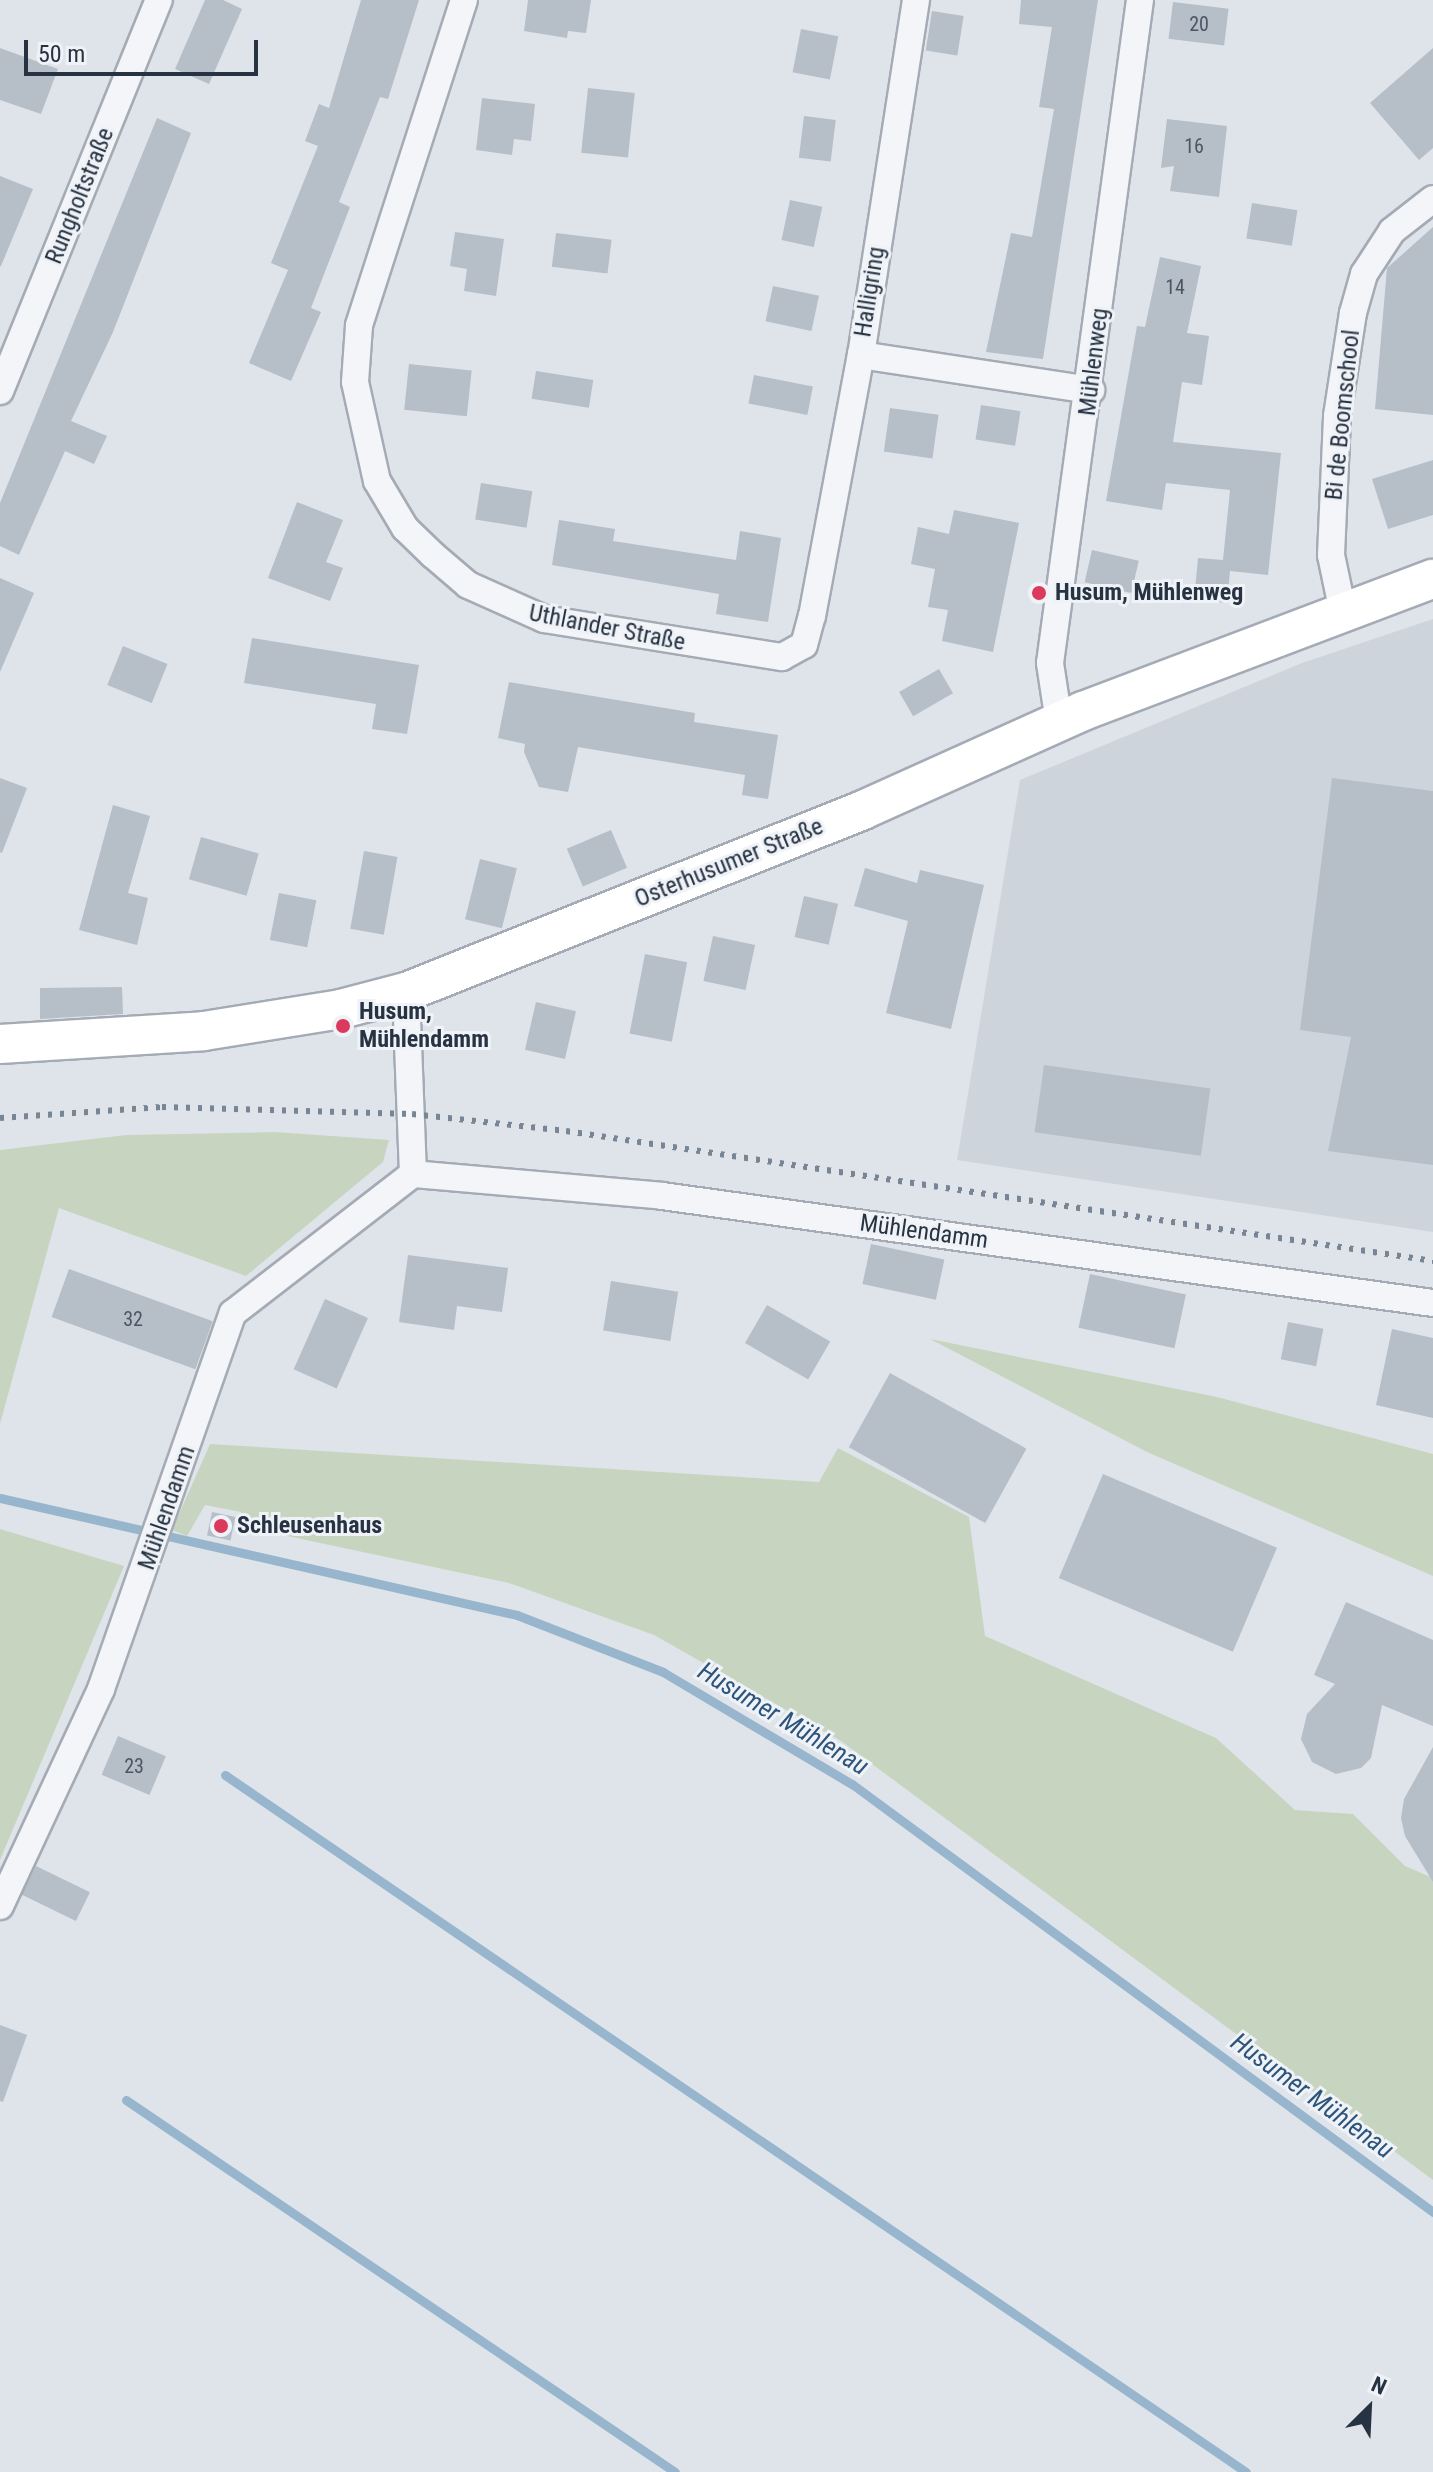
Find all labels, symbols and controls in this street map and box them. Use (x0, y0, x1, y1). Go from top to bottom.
house number: 20 (1189, 12, 1209, 36)
scale bar (28, 24, 262, 74)
text: 50 m (38, 40, 85, 68)
street label: Rungholtstraße (40, 124, 120, 268)
house number: 16 (1184, 134, 1204, 158)
street label: Halligring (849, 245, 891, 339)
house number: 14 (1165, 275, 1185, 299)
street label: Mühlenweg (1073, 306, 1115, 418)
street label: Bi de Boomschool (1320, 328, 1366, 502)
place label: Husum, Mühlenweg (1055, 579, 1243, 607)
marker: Husum, Mühlenweg (1030, 584, 1048, 602)
street label: Uthlander Straße (526, 599, 688, 657)
street label: Osterhusumer Straße (631, 812, 827, 914)
place label: Husum, Mühlendamm (359, 998, 489, 1054)
marker: Husum, Mühlendamm (334, 1017, 352, 1035)
street label: Mühlendamm (858, 1209, 990, 1255)
house number: 32 (123, 1307, 143, 1331)
street label: Mühlendamm (132, 1442, 202, 1574)
place label: Schleusenhaus (237, 1512, 382, 1540)
marker: Schleusenhaus (212, 1517, 230, 1535)
water label: Husumer Mühlenau (692, 1656, 874, 1782)
house number: 23 (124, 1754, 144, 1778)
water label: Husumer Mühlenau (1225, 2027, 1399, 2165)
north arrow (1329, 2368, 1409, 2448)
text: N (1368, 2371, 1390, 2400)

